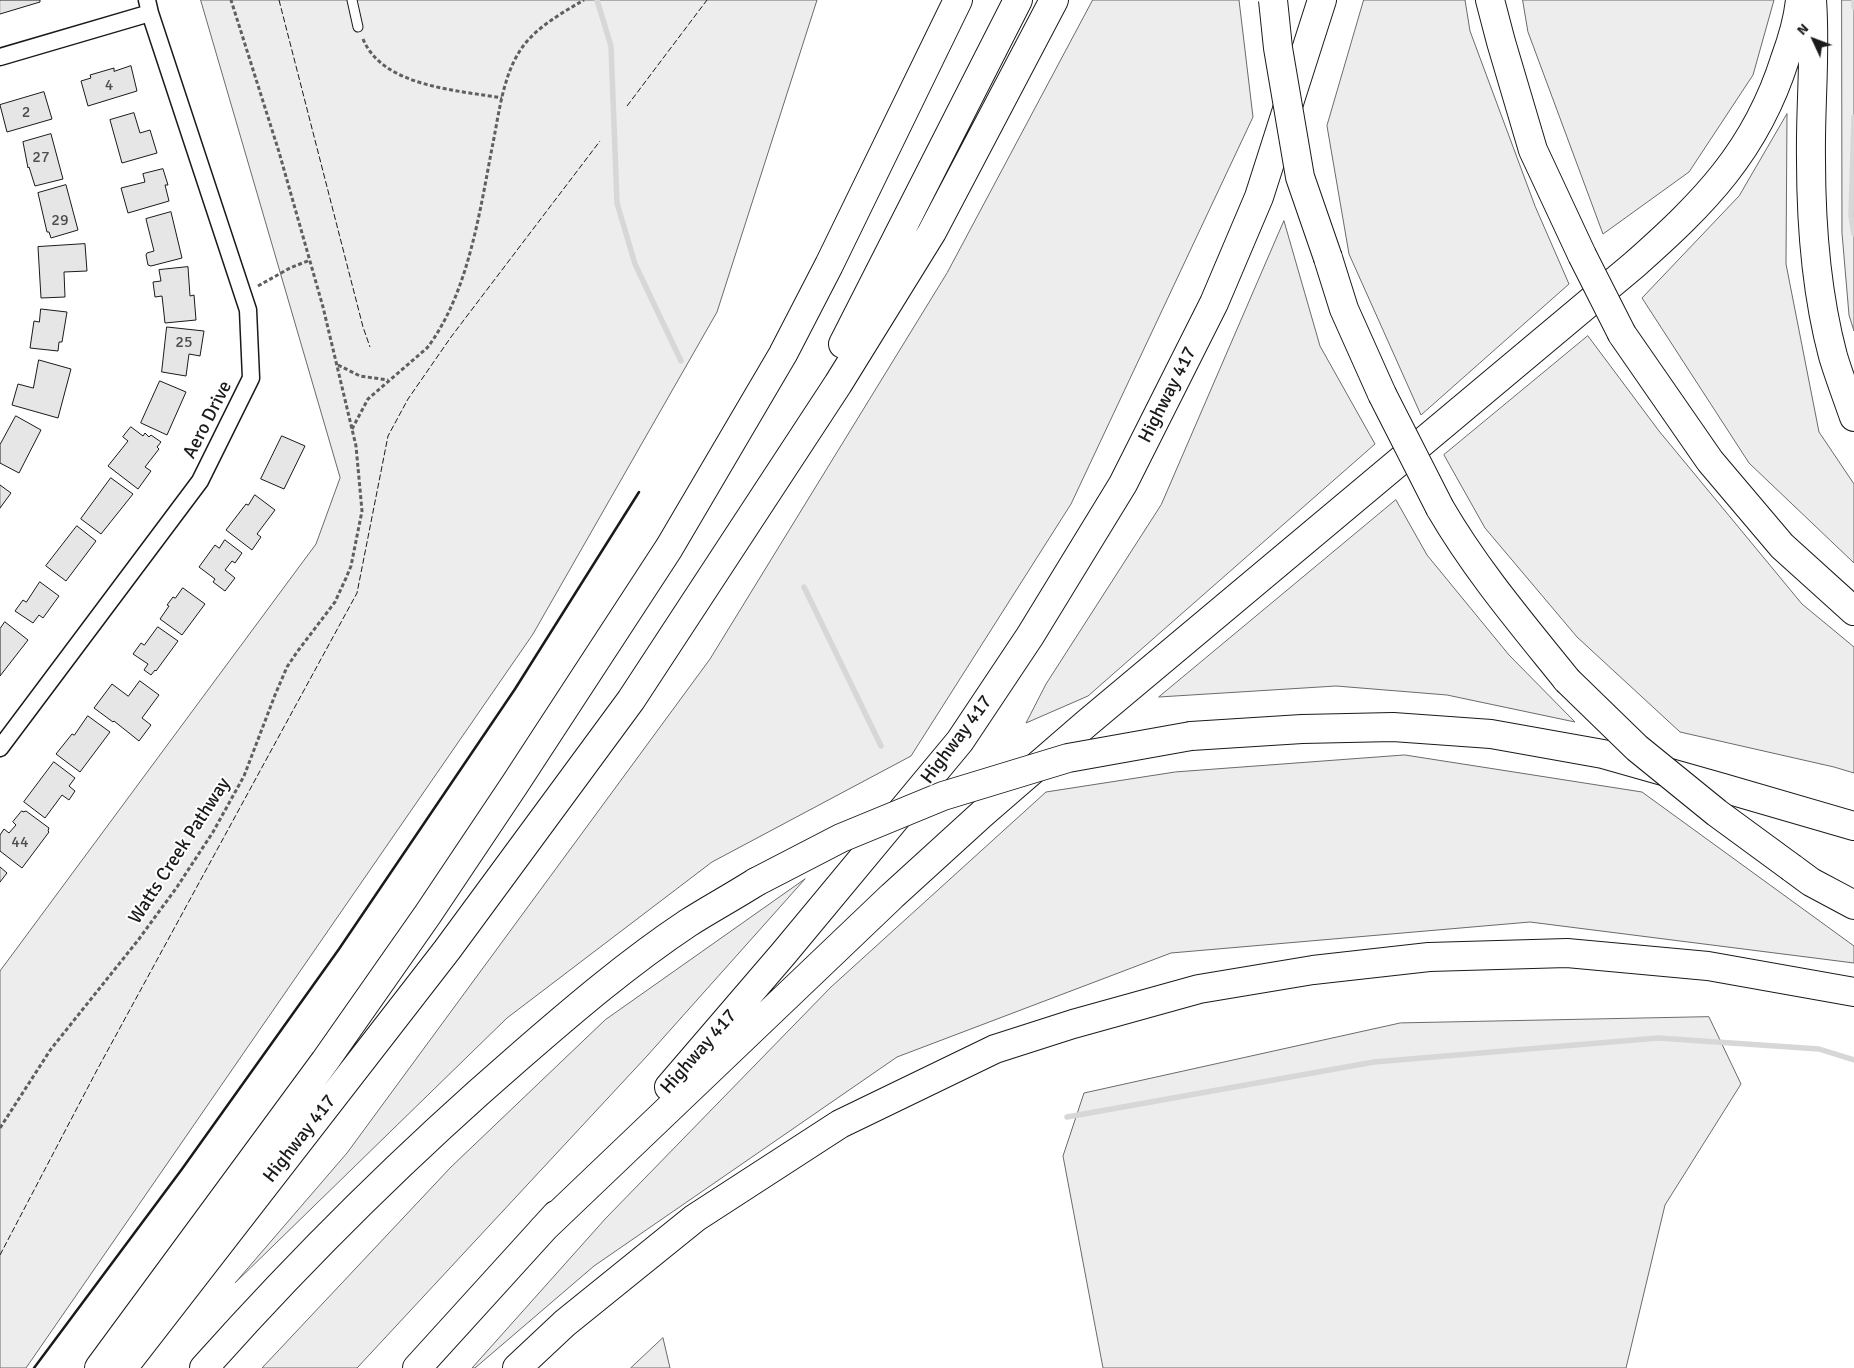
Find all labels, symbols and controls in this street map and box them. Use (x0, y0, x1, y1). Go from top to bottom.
north arrow (1789, 15, 1839, 65)
text: N (1793, 20, 1812, 39)
house number: 4 (105, 76, 113, 96)
house number: 2 (22, 103, 30, 123)
house number: 27 (32, 148, 50, 168)
house number: 29 (51, 211, 69, 231)
house number: 25 (175, 333, 193, 353)
street label: Highway 417 (1134, 343, 1202, 447)
street label: Aero Drive (179, 377, 237, 463)
street label: Highway 417 (916, 691, 998, 789)
street label: Watts Creek Pathway (124, 774, 236, 928)
house number: 44 (11, 833, 29, 853)
street label: Highway 417 (656, 1005, 742, 1099)
street label: Highway 417 (259, 1091, 341, 1187)

